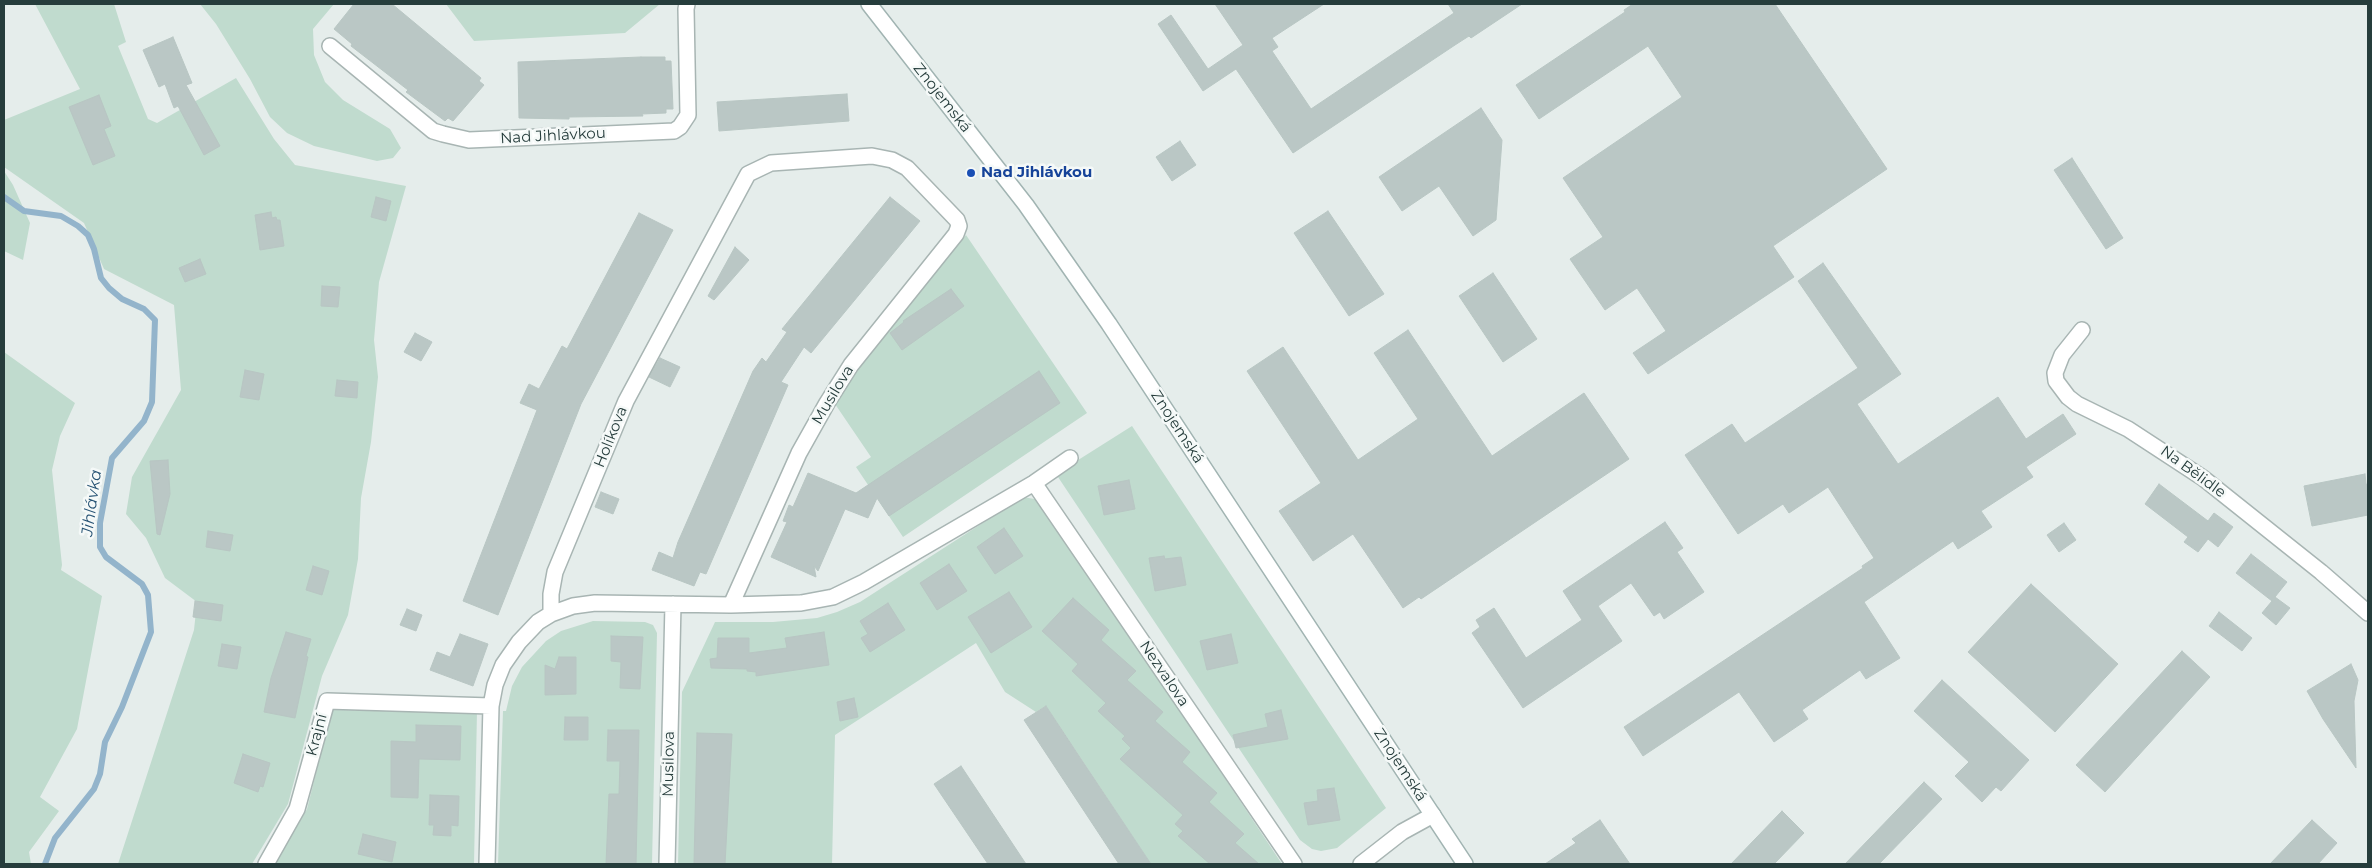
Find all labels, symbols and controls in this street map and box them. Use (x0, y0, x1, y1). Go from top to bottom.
street label: Znojemská (909, 60, 975, 136)
street label: Nad Jihlávkou (500, 124, 606, 148)
place label: Nad Jihlávkou (981, 164, 1092, 182)
marker: Nad Jihlávkou (965, 167, 977, 179)
street label: Musilova (808, 362, 858, 428)
street label: Znojemská (1147, 387, 1207, 467)
street label: Holíkova (591, 404, 631, 470)
street label: Na Bělidle (2157, 442, 2229, 502)
water label: Jihlávka (78, 469, 106, 537)
street label: Nezvalova (1135, 638, 1193, 710)
street label: Krajní (303, 712, 331, 758)
street label: Znojemská (1370, 725, 1430, 805)
street label: Musilova (659, 731, 679, 797)

